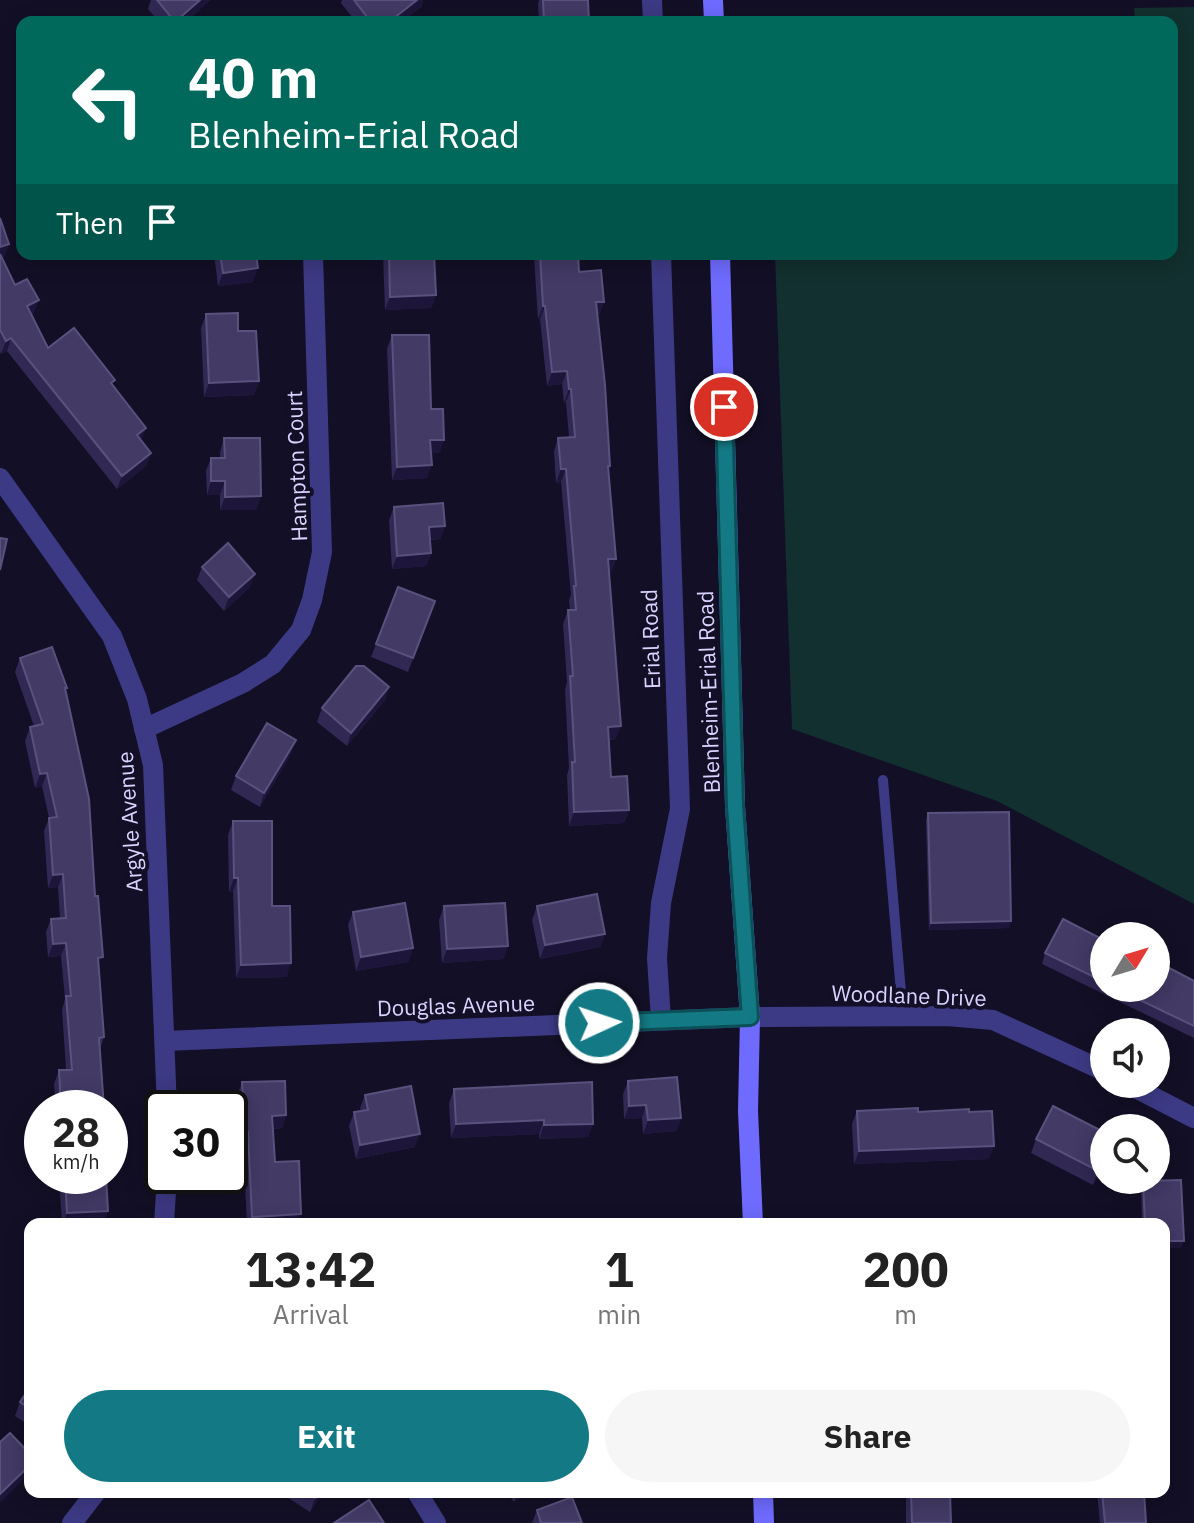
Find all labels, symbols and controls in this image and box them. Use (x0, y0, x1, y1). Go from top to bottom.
text: 40 m (188, 41, 318, 113)
icon: left (56, 48, 160, 152)
text: Blenheim-Erial Road (188, 111, 520, 158)
icon: arrive (140, 200, 184, 244)
text: Then (56, 203, 124, 242)
pin (690, 373, 758, 441)
icon: arrive (702, 385, 746, 429)
street label: Hampton Court (279, 390, 313, 542)
street label: Erial Road (634, 589, 666, 689)
street label: Blenheim-Erial Road (690, 590, 726, 794)
street label: Argyle Avenue (110, 751, 148, 893)
north arrow (1090, 922, 1170, 1002)
map controls (1090, 922, 1170, 1194)
street label: Woodlane Drive (831, 978, 987, 1012)
position arrow (557, 981, 641, 1065)
street label: Douglas Avenue (376, 988, 536, 1022)
button: sound (1090, 1018, 1170, 1098)
speed limit sign: 30 (144, 1090, 248, 1194)
text: 28 (52, 1106, 100, 1158)
button: search (1090, 1114, 1170, 1194)
text: km/h (52, 1148, 100, 1175)
text: 13:42 (245, 1238, 376, 1300)
text: 1 (605, 1238, 634, 1300)
text: 200 (862, 1238, 949, 1300)
text: Arrival (273, 1297, 349, 1331)
text: min (597, 1297, 641, 1331)
text: m (894, 1297, 917, 1331)
button: Exit (64, 1390, 589, 1482)
button: Share (605, 1390, 1130, 1482)

